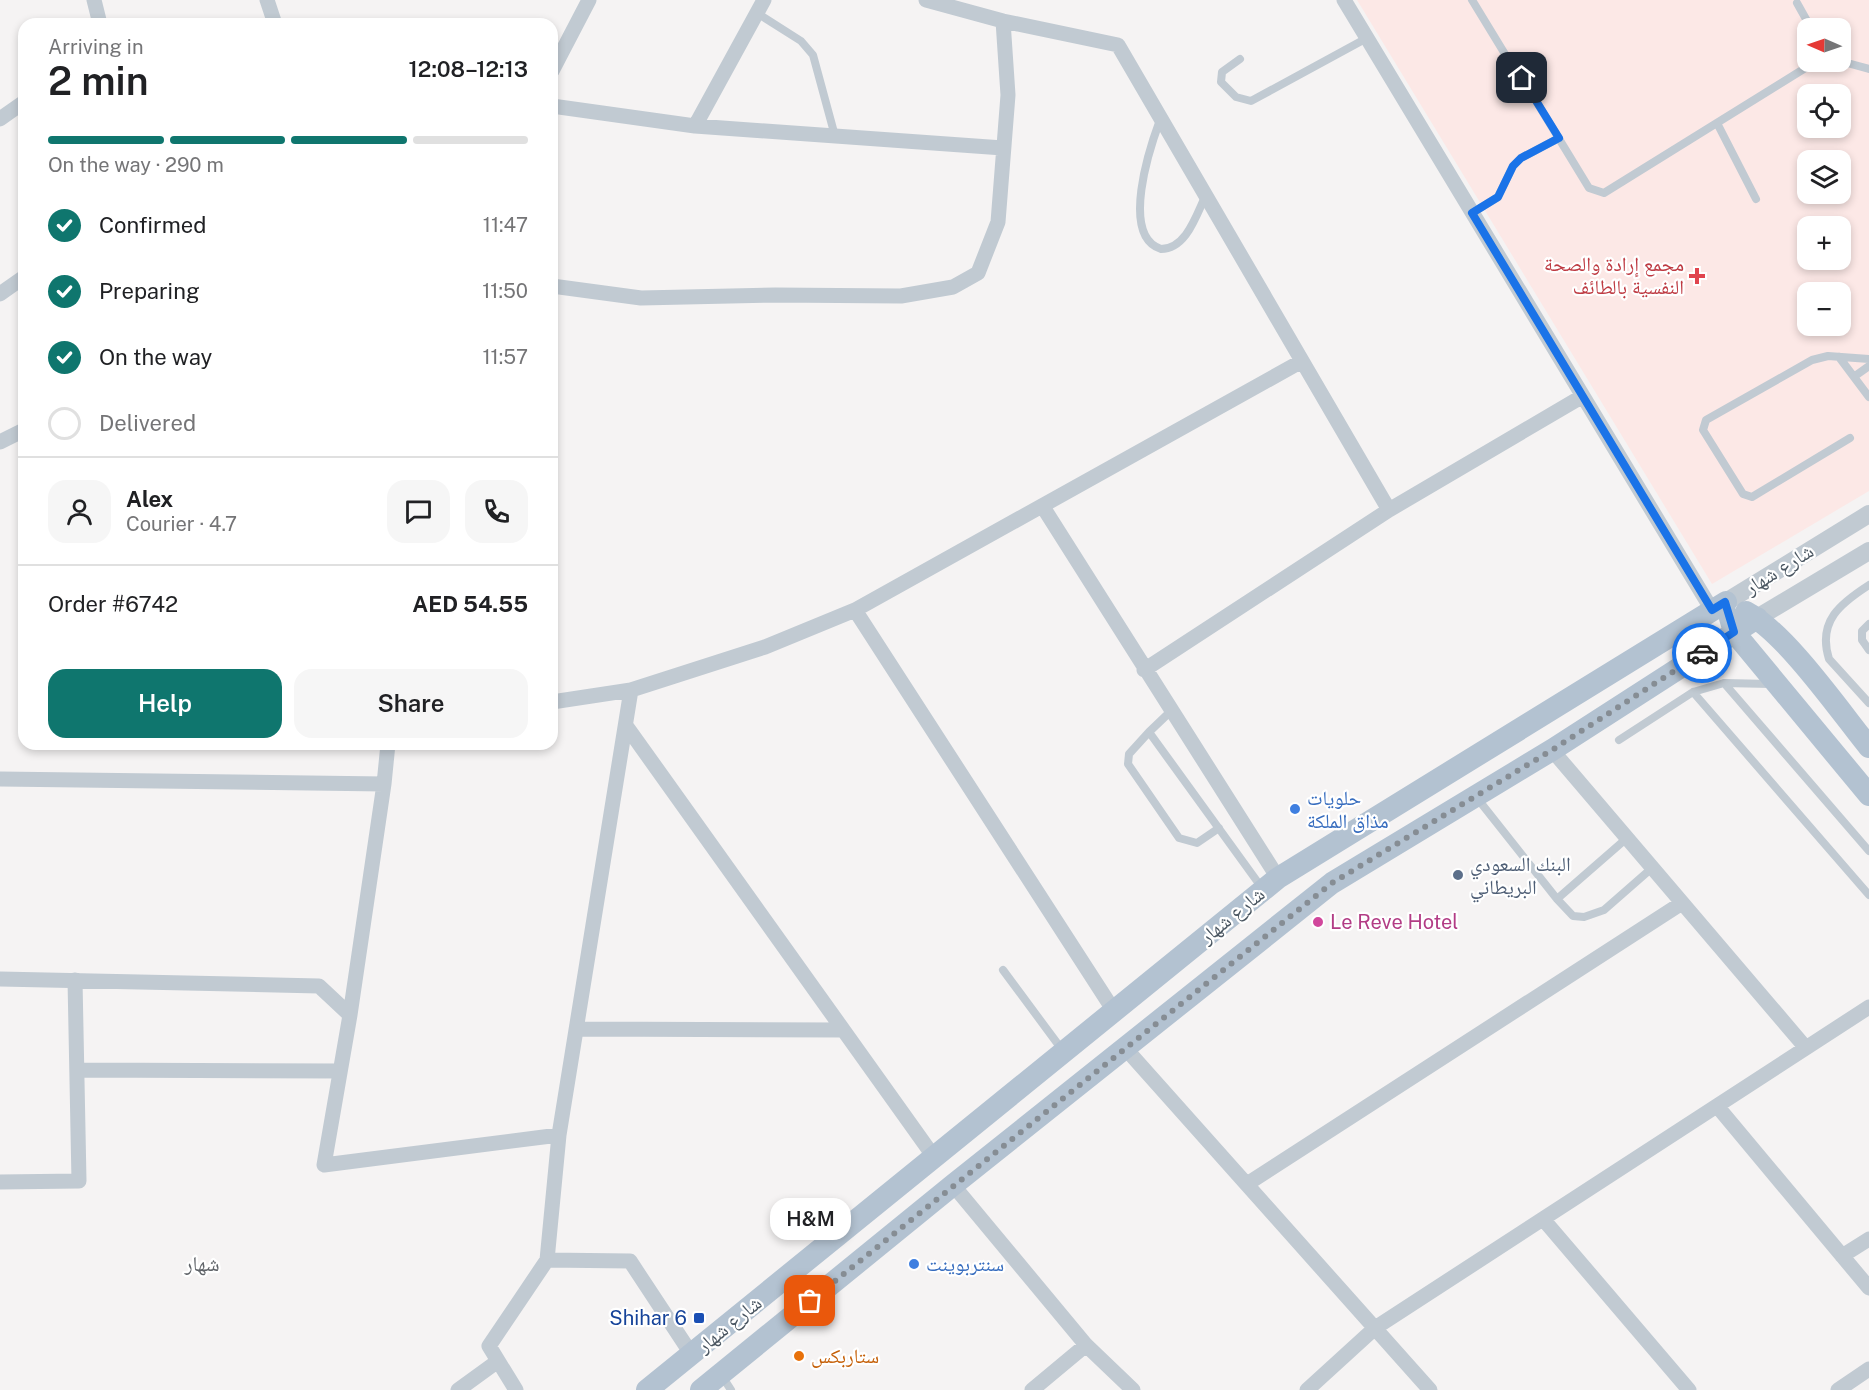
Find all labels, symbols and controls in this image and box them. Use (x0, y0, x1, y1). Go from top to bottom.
north arrow (1797, 18, 1851, 72)
map controls (1797, 18, 1851, 336)
text: Arriving in (48, 35, 143, 59)
pin (1496, 52, 1547, 103)
text: 12:08–12:13 (409, 56, 528, 82)
text: 2 min (48, 58, 149, 104)
icon: home (1505, 61, 1538, 94)
button: locate (1797, 84, 1851, 138)
button: layers (1797, 150, 1851, 204)
text: On the way · 290 m (48, 153, 224, 177)
icon: check (48, 209, 81, 242)
text: Confirmed (99, 212, 206, 238)
text: 11:47 (483, 213, 528, 237)
button: + (1797, 216, 1851, 270)
place label: مجمع إرادة والصحة النفسية بالطائف (1544, 252, 1684, 299)
marker: مجمع إرادة والصحة النفسية بالطائف (1688, 267, 1706, 285)
icon: check (48, 275, 81, 308)
text: Preparing (99, 278, 200, 304)
text: 11:50 (482, 279, 528, 303)
button: − (1797, 282, 1851, 336)
icon: check (48, 341, 81, 374)
text: On the way (99, 344, 212, 370)
text: 11:57 (482, 345, 528, 369)
text: Delivered (99, 410, 196, 436)
button: person (48, 480, 111, 543)
button: chat (387, 480, 450, 543)
button: phone (465, 480, 528, 543)
text: Alex (126, 486, 173, 512)
text: Courier · 4.7 (126, 512, 237, 536)
street label: شارع شهار (1739, 539, 1818, 601)
text: Order #6742 (48, 591, 178, 617)
text: AED 54.55 (412, 591, 528, 617)
courier (1672, 623, 1732, 683)
icon: car (1686, 637, 1719, 670)
button: Help (48, 669, 282, 738)
button: Share (294, 669, 528, 738)
place label: حلويات مذاق الملكة (1307, 786, 1389, 833)
marker: حلويات مذاق الملكة (1288, 802, 1302, 816)
place label: البنك السعودي البريطاني (1470, 852, 1571, 903)
marker: البنك السعودي البريطاني (1451, 868, 1465, 882)
street label: شارع شهار (1194, 882, 1270, 950)
place label: Le Reve Hotel (1330, 910, 1458, 934)
marker: Le Reve Hotel (1311, 915, 1325, 929)
callout: H&M (770, 1199, 850, 1241)
text: H&M (786, 1207, 835, 1231)
district label: شهار (183, 1251, 220, 1276)
place label: سنتربوينت (926, 1252, 1004, 1276)
marker: سنتربوينت (907, 1257, 921, 1271)
pin (784, 1275, 835, 1326)
icon: bag (793, 1284, 826, 1317)
street label: شارع شهار (691, 1291, 767, 1359)
place label: Shihar 6 (609, 1306, 687, 1330)
marker: Shihar 6 (692, 1311, 706, 1325)
place label: ستاربكس (811, 1344, 879, 1368)
marker: ستاربكس (792, 1349, 806, 1363)

